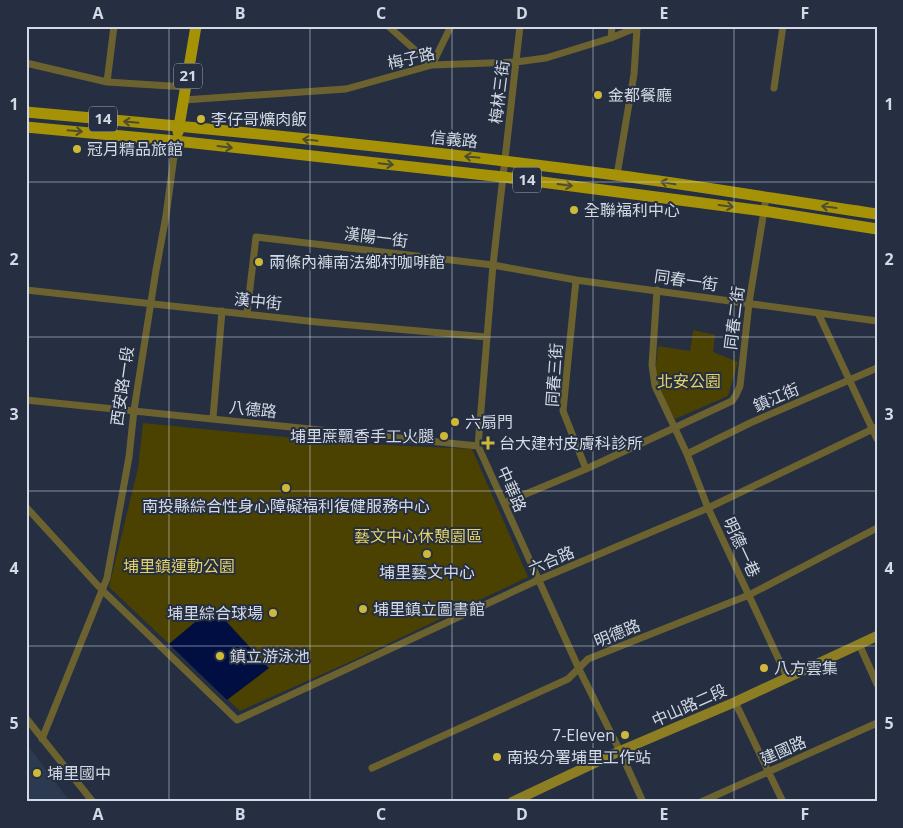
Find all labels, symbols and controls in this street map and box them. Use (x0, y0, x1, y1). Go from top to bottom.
text: A (92, 2, 104, 24)
text: B (235, 2, 245, 24)
text: C (376, 2, 386, 24)
text: D (516, 2, 528, 24)
text: E (660, 2, 669, 24)
text: F (801, 2, 809, 24)
street label: 梅子路 (385, 42, 437, 74)
street label: 梅林三街 (484, 59, 514, 125)
road number: 21 (174, 64, 202, 88)
place label: 金都餐廳 (608, 84, 672, 106)
marker: 金都餐廳 (592, 89, 604, 101)
text: 1 (9, 93, 19, 115)
text: 1 (884, 93, 894, 115)
road number: 14 (89, 106, 117, 132)
place label: 李仔哥爌肉飯 (211, 108, 307, 130)
marker: 李仔哥爌肉飯 (195, 113, 207, 125)
one-way arrow (123, 117, 139, 126)
one-way arrow (66, 126, 82, 136)
street label: 信義路 (429, 126, 479, 152)
one-way arrow (303, 135, 319, 145)
place label: 冠月精品旅館 (87, 138, 183, 160)
one-way arrow (216, 142, 232, 152)
marker: 冠月精品旅館 (71, 143, 83, 155)
one-way arrow (464, 152, 480, 162)
one-way arrow (378, 160, 394, 169)
road number: 14 (513, 168, 541, 192)
one-way arrow (660, 177, 676, 187)
one-way arrow (557, 180, 573, 190)
place label: 全聯福利中心 (584, 199, 680, 221)
one-way arrow (718, 201, 734, 211)
one-way arrow (821, 202, 837, 212)
marker: 全聯福利中心 (568, 204, 580, 216)
street label: 漢陽一街 (343, 222, 409, 252)
text: 2 (9, 248, 19, 270)
text: 2 (884, 248, 894, 270)
place label: 兩條內褲南法鄉村咖啡館 (269, 251, 445, 273)
marker: 兩條內褲南法鄉村咖啡館 (253, 256, 265, 268)
street label: 同春一街 (653, 265, 719, 295)
street label: 同春二街 (719, 285, 749, 351)
street label: 漢中街 (233, 288, 283, 314)
street label: 同春三街 (541, 342, 567, 408)
street label: 西安路一段 (106, 345, 138, 427)
park label: 北安公園 (657, 370, 721, 392)
street label: 鎮江街 (750, 377, 802, 417)
street label: 八德路 (228, 396, 278, 422)
text: 3 (9, 403, 19, 425)
text: 3 (884, 403, 894, 425)
place label: 六扇門 (465, 411, 513, 433)
marker: 六扇門 (449, 416, 461, 428)
place label: 埔里蔗飄香手工火腿 (290, 425, 434, 447)
marker: 埔里蔗飄香手工火腿 (438, 430, 450, 442)
place label: 台大建村皮膚科診所 (499, 432, 643, 454)
marker: 台大建村皮膚科診所 (481, 436, 495, 450)
street label: 中華路 (492, 463, 532, 515)
marker: 南投縣綜合性身心障礙福利復健服務中心 (280, 482, 292, 494)
place label: 南投縣綜合性身心障礙福利復健服務中心 (142, 495, 430, 517)
street label: 明德一巷 (719, 513, 765, 581)
park label: 藝文中心休憩園區 (354, 525, 482, 547)
street label: 六合路 (525, 540, 577, 580)
marker: 埔里藝文中心 (421, 548, 433, 560)
park label: 埔里鎮運動公園 (123, 555, 235, 577)
text: 4 (9, 557, 19, 579)
text: 4 (884, 557, 894, 579)
place label: 埔里藝文中心 (379, 561, 475, 583)
place label: 埔里鎮立圖書館 (373, 598, 485, 620)
place label: 埔里綜合球場 (167, 602, 263, 624)
marker: 埔里鎮立圖書館 (357, 603, 369, 615)
marker: 埔里綜合球場 (267, 607, 279, 619)
street label: 明德路 (591, 614, 643, 652)
place label: 鎮立游泳池 (230, 645, 310, 667)
marker: 鎮立游泳池 (214, 650, 226, 662)
place label: 八方雲集 (774, 657, 838, 679)
marker: 八方雲集 (758, 662, 770, 674)
street label: 中山路二段 (648, 679, 730, 731)
text: 5 (9, 712, 19, 734)
text: 5 (884, 712, 894, 734)
place label: 7-Eleven (552, 724, 615, 746)
marker: 7-Eleven (619, 729, 631, 741)
street label: 建國路 (757, 730, 809, 770)
place label: 南投分署埔里工作站 (507, 746, 651, 768)
marker: 南投分署埔里工作站 (491, 751, 503, 763)
place label: 埔里國中 (47, 762, 111, 784)
marker: 埔里國中 (31, 767, 43, 779)
text: A (92, 803, 104, 825)
text: B (235, 803, 245, 825)
text: C (376, 803, 386, 825)
text: D (516, 803, 528, 825)
text: E (660, 803, 669, 825)
text: F (801, 803, 809, 825)

